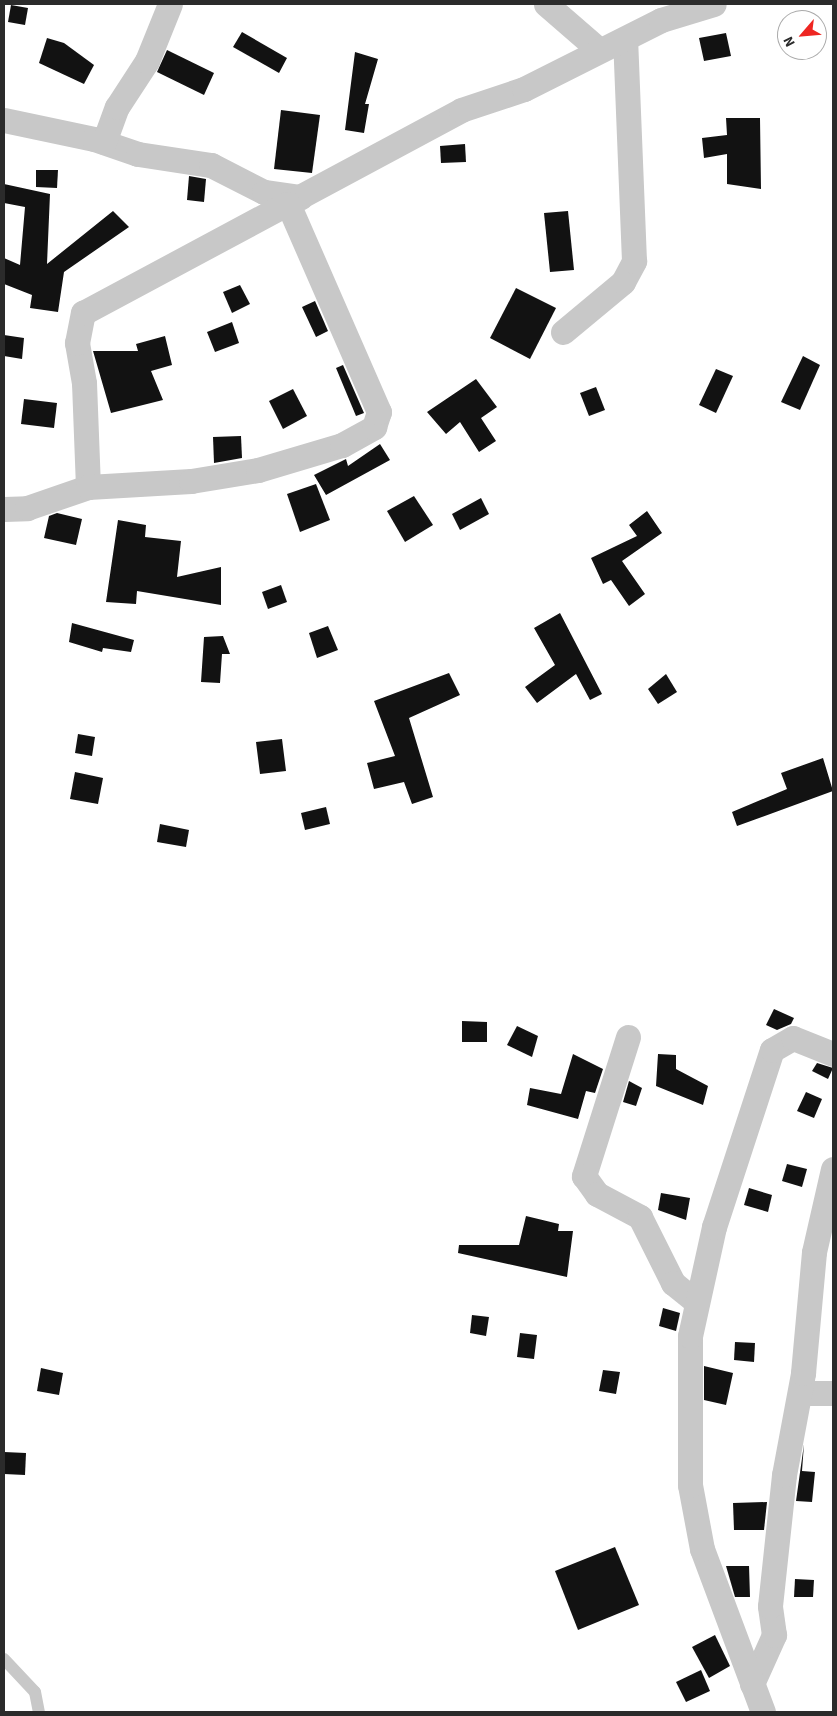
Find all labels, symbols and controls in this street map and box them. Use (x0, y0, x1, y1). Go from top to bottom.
north arrow (777, 10, 827, 60)
text: N (779, 33, 801, 50)

